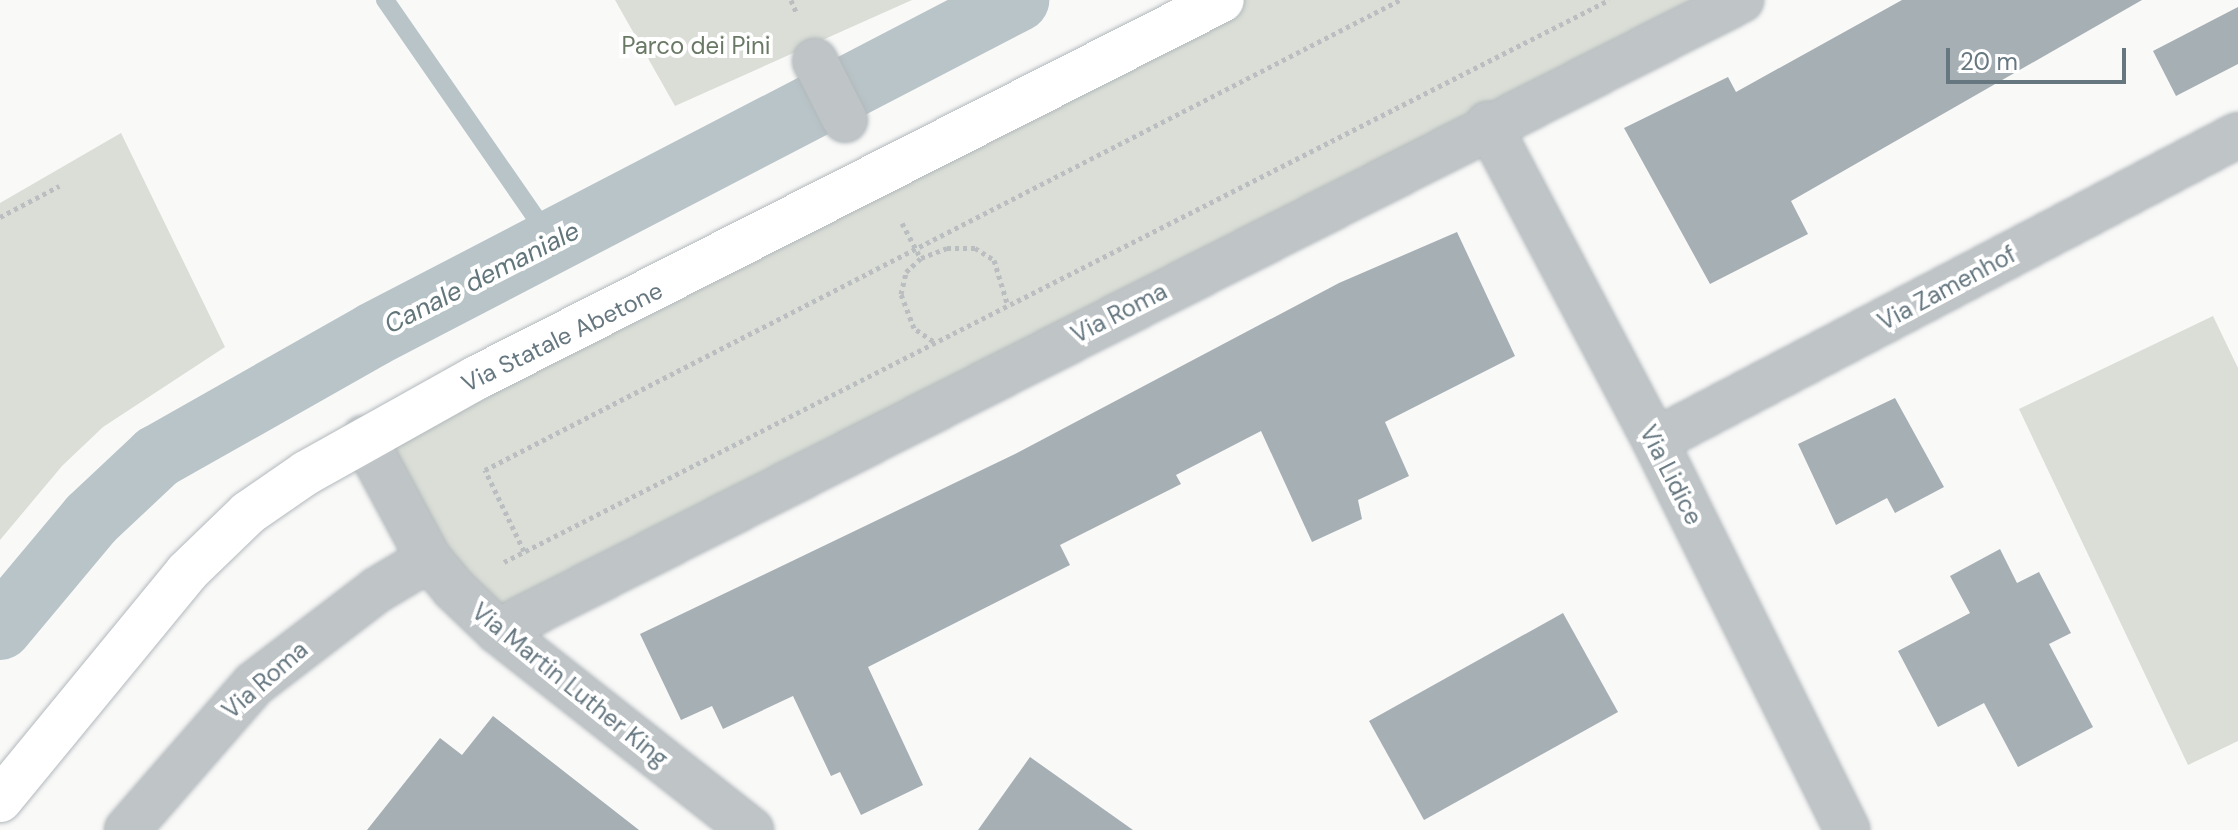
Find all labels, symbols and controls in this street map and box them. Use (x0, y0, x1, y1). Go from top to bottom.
park label: Parco dei Pini (621, 32, 771, 60)
scale bar (1950, 32, 2130, 82)
text: 20 m (1960, 46, 2018, 77)
water label: Canale demaniale (379, 215, 585, 341)
street label: Via Zamenhof (1873, 240, 2021, 336)
street label: Via Statale Abetone (457, 276, 667, 398)
street label: Via Roma (1066, 277, 1172, 349)
street label: Via Lidice (1634, 420, 1708, 530)
street label: Via Martin Luther King (466, 597, 674, 773)
street label: Via Roma (217, 635, 313, 725)

